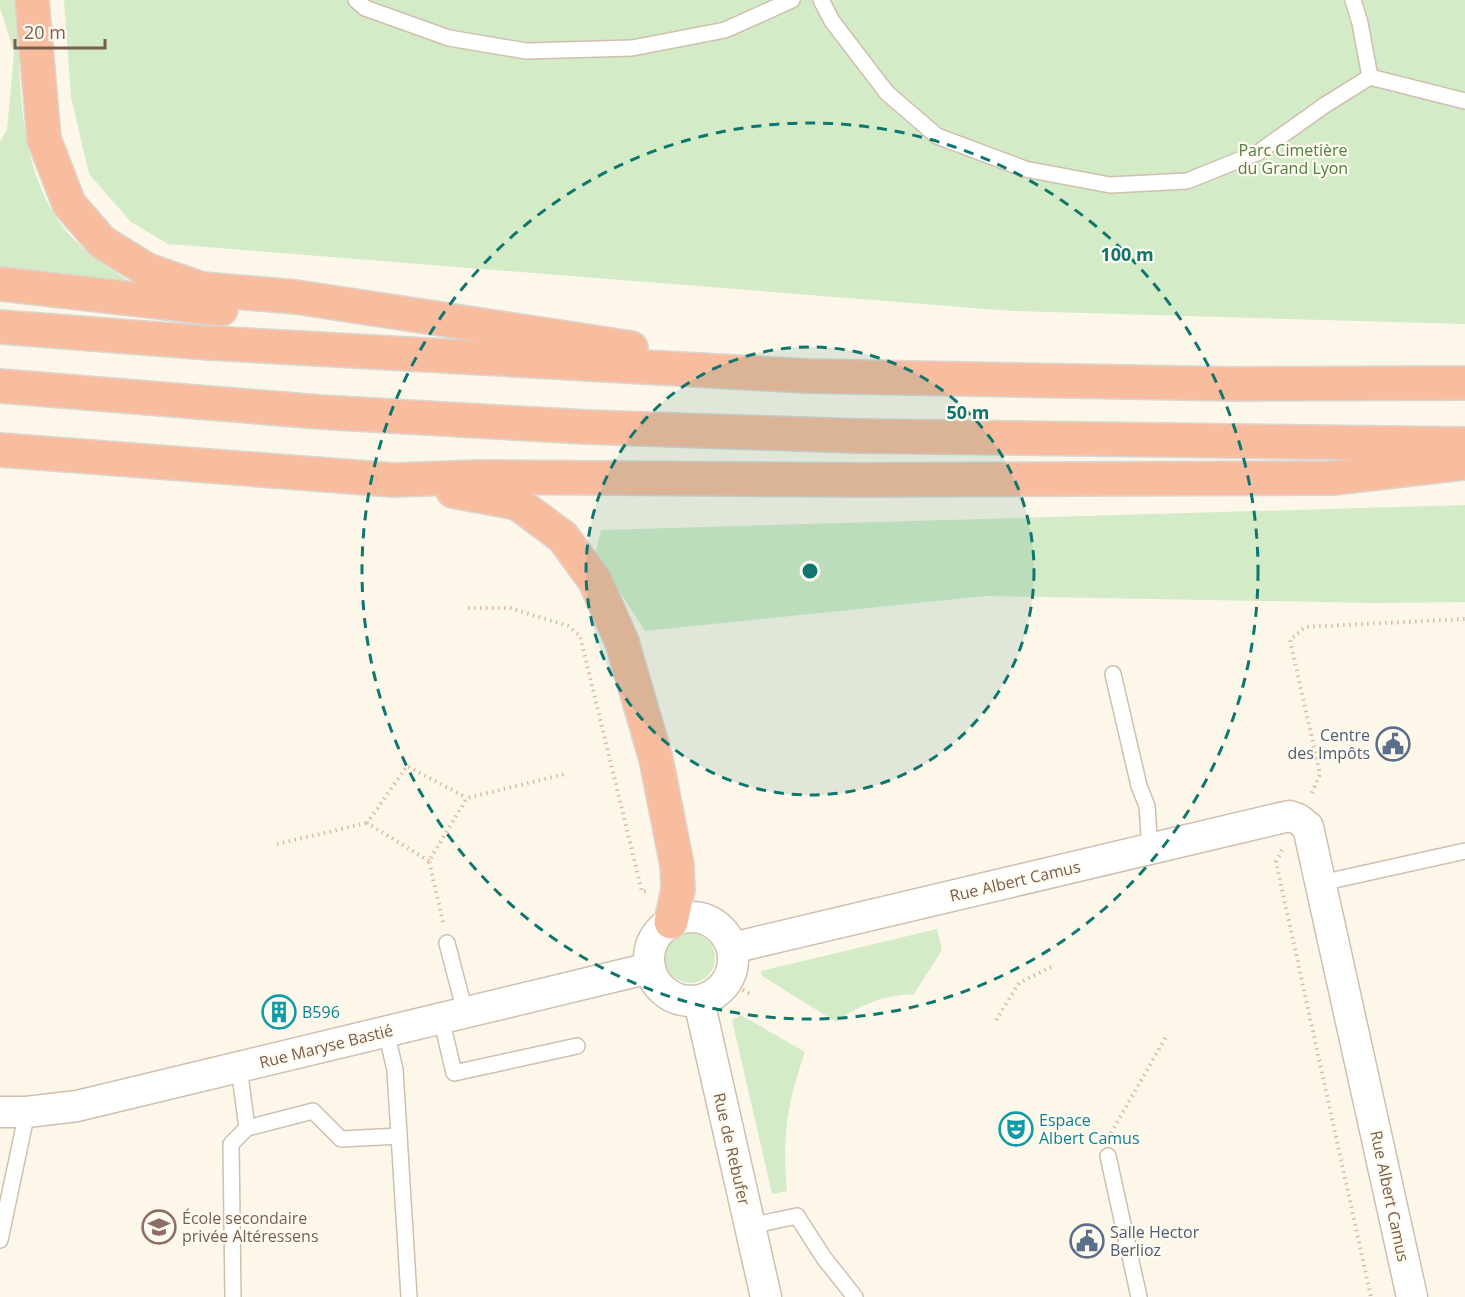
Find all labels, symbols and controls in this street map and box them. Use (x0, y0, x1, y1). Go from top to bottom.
scale bar (15, 12, 105, 50)
text: 20 m (24, 20, 66, 44)
park label: Parc Cimetière du Grand Lyon (1238, 139, 1348, 179)
text: 100 m (1100, 242, 1154, 266)
text: 50 m (947, 400, 989, 424)
centre of rings (800, 561, 820, 581)
place label: Centre des Impôts (1287, 724, 1370, 764)
public building icon: Centre des Impôts (1375, 726, 1411, 762)
street label: Rue Albert Camus (948, 855, 1082, 907)
building icon: B596 (261, 994, 297, 1030)
place label: B596 (302, 1001, 340, 1023)
street label: Rue Maryse Bastié (257, 1019, 395, 1073)
street label: Rue de Rebufer (708, 1090, 756, 1208)
place label: Espace Albert Camus (1039, 1109, 1140, 1149)
theatre icon: Espace Albert Camus (998, 1111, 1034, 1147)
street label: Rue Albert Camus (1365, 1128, 1415, 1264)
place label: École secondaire privée Altéressens (182, 1207, 319, 1247)
school or university icon: École secondaire privée Altéressens (141, 1209, 177, 1245)
place label: Salle Hector Berlioz (1110, 1221, 1200, 1261)
public building icon: Salle Hector Berlioz (1069, 1223, 1105, 1259)

